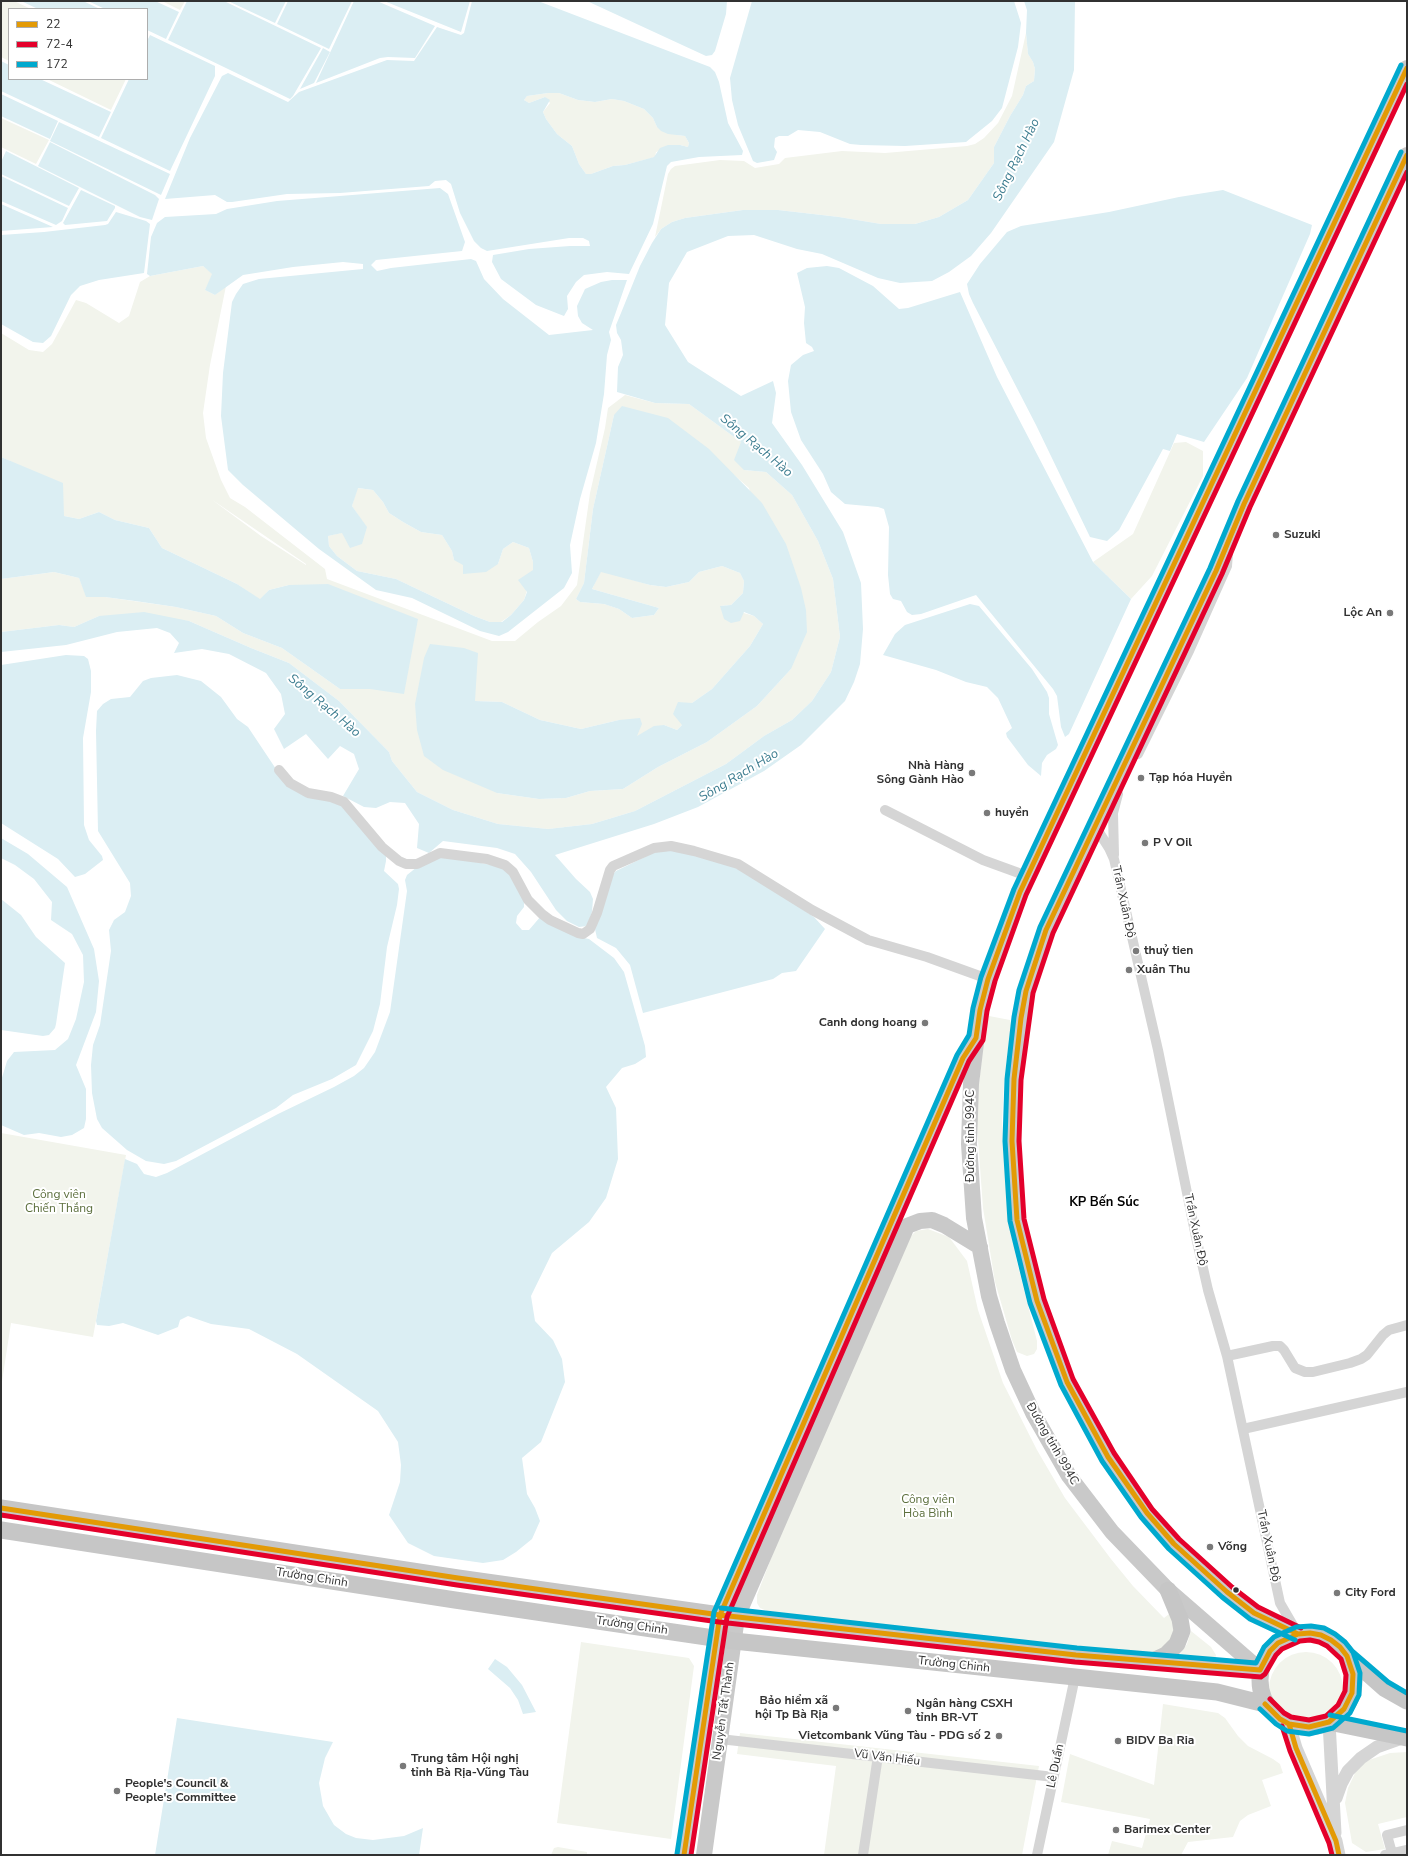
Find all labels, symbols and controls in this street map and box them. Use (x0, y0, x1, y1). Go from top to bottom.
legend (8, 8, 148, 80)
text: 22 (46, 16, 60, 32)
text: 72-4 (46, 36, 73, 52)
text: 172 (46, 56, 68, 72)
water label: Sông Rạch Hào (990, 116, 1044, 204)
water label: Sông Rạch Hào (717, 411, 795, 481)
place label: Suzuki (1284, 528, 1321, 542)
marker: Suzuki (1271, 530, 1281, 540)
place label: Lộc An (1344, 606, 1382, 620)
marker: Lộc An (1385, 608, 1395, 618)
water label: Sông Rạch Hào (285, 671, 363, 741)
water label: Sông Rạch Hào (696, 746, 782, 806)
place label: Nhà Hàng Sông Gành Hào (877, 759, 964, 787)
marker: Nhà Hàng Sông Gành Hào (967, 768, 977, 778)
place label: Tạp hóa Huyền (1149, 771, 1232, 785)
marker: Tạp hóa Huyền (1136, 773, 1146, 783)
place label: huyền (995, 806, 1029, 820)
marker: huyền (982, 808, 992, 818)
place label: P V Oil (1153, 836, 1192, 850)
marker: P V Oil (1140, 838, 1150, 848)
street label: Trần Xuân Độ (1108, 865, 1138, 939)
place label: thuỷ tien (1144, 944, 1193, 958)
marker: thuỷ tien (1131, 946, 1141, 956)
place label: Xuân Thu (1137, 963, 1190, 977)
marker: Xuân Thu (1124, 965, 1134, 975)
place label: Canh dong hoang (819, 1016, 917, 1030)
marker: Canh dong hoang (920, 1018, 930, 1028)
street label: Đường tỉnh 994C (964, 1090, 978, 1182)
park label: Công viên Chiến Thắng (25, 1188, 93, 1216)
street label: Trần Xuân Độ (1180, 1193, 1210, 1267)
district label: KP Bến Súc (1069, 1195, 1139, 1211)
street label: Đường tỉnh 994C (1023, 1400, 1081, 1488)
park label: Công viên Hòa Bình (901, 1493, 955, 1521)
street label: Trần Xuân Độ (1253, 1509, 1283, 1583)
place label: Võng (1218, 1540, 1247, 1554)
marker: Võng (1205, 1542, 1215, 1552)
street label: Trường Chinh (275, 1565, 349, 1591)
unlabelled marker (1231, 1585, 1241, 1595)
place label: City Ford (1345, 1586, 1396, 1600)
marker: City Ford (1332, 1588, 1342, 1598)
street label: Trường Chinh (595, 1614, 669, 1638)
street label: Trường Chinh (917, 1654, 991, 1676)
street label: Nguyễn Tất Thành (710, 1661, 738, 1761)
place label: Bảo hiểm xã hội Tp Bà Rịa (755, 1694, 828, 1722)
place label: Ngân hàng CSXH tỉnh BR-VT (916, 1697, 1013, 1725)
marker: Bảo hiểm xã hội Tp Bà Rịa (831, 1703, 841, 1713)
marker: Ngân hàng CSXH tỉnh BR-VT (903, 1706, 913, 1716)
place label: Vietcombank Vũng Tàu - PDG số 2 (799, 1729, 991, 1743)
marker: Vietcombank Vũng Tàu - PDG số 2 (994, 1731, 1004, 1741)
place label: BIDV Ba Ria (1126, 1734, 1194, 1748)
marker: BIDV Ba Ria (1113, 1736, 1123, 1746)
street label: Lê Duẩn (1044, 1743, 1068, 1789)
street label: Vũ Văn Hiếu (853, 1747, 921, 1769)
place label: Trung tâm Hội nghị tỉnh Bà Rịa-Vũng Tàu (411, 1752, 529, 1780)
marker: Trung tâm Hội nghị tỉnh Bà Rịa-Vũng Tàu (398, 1761, 408, 1771)
place label: People's Council & People's Committee (125, 1777, 236, 1805)
marker: People's Council & People's Committee (112, 1786, 122, 1796)
place label: Barimex Center (1124, 1823, 1210, 1837)
marker: Barimex Center (1111, 1825, 1121, 1835)

